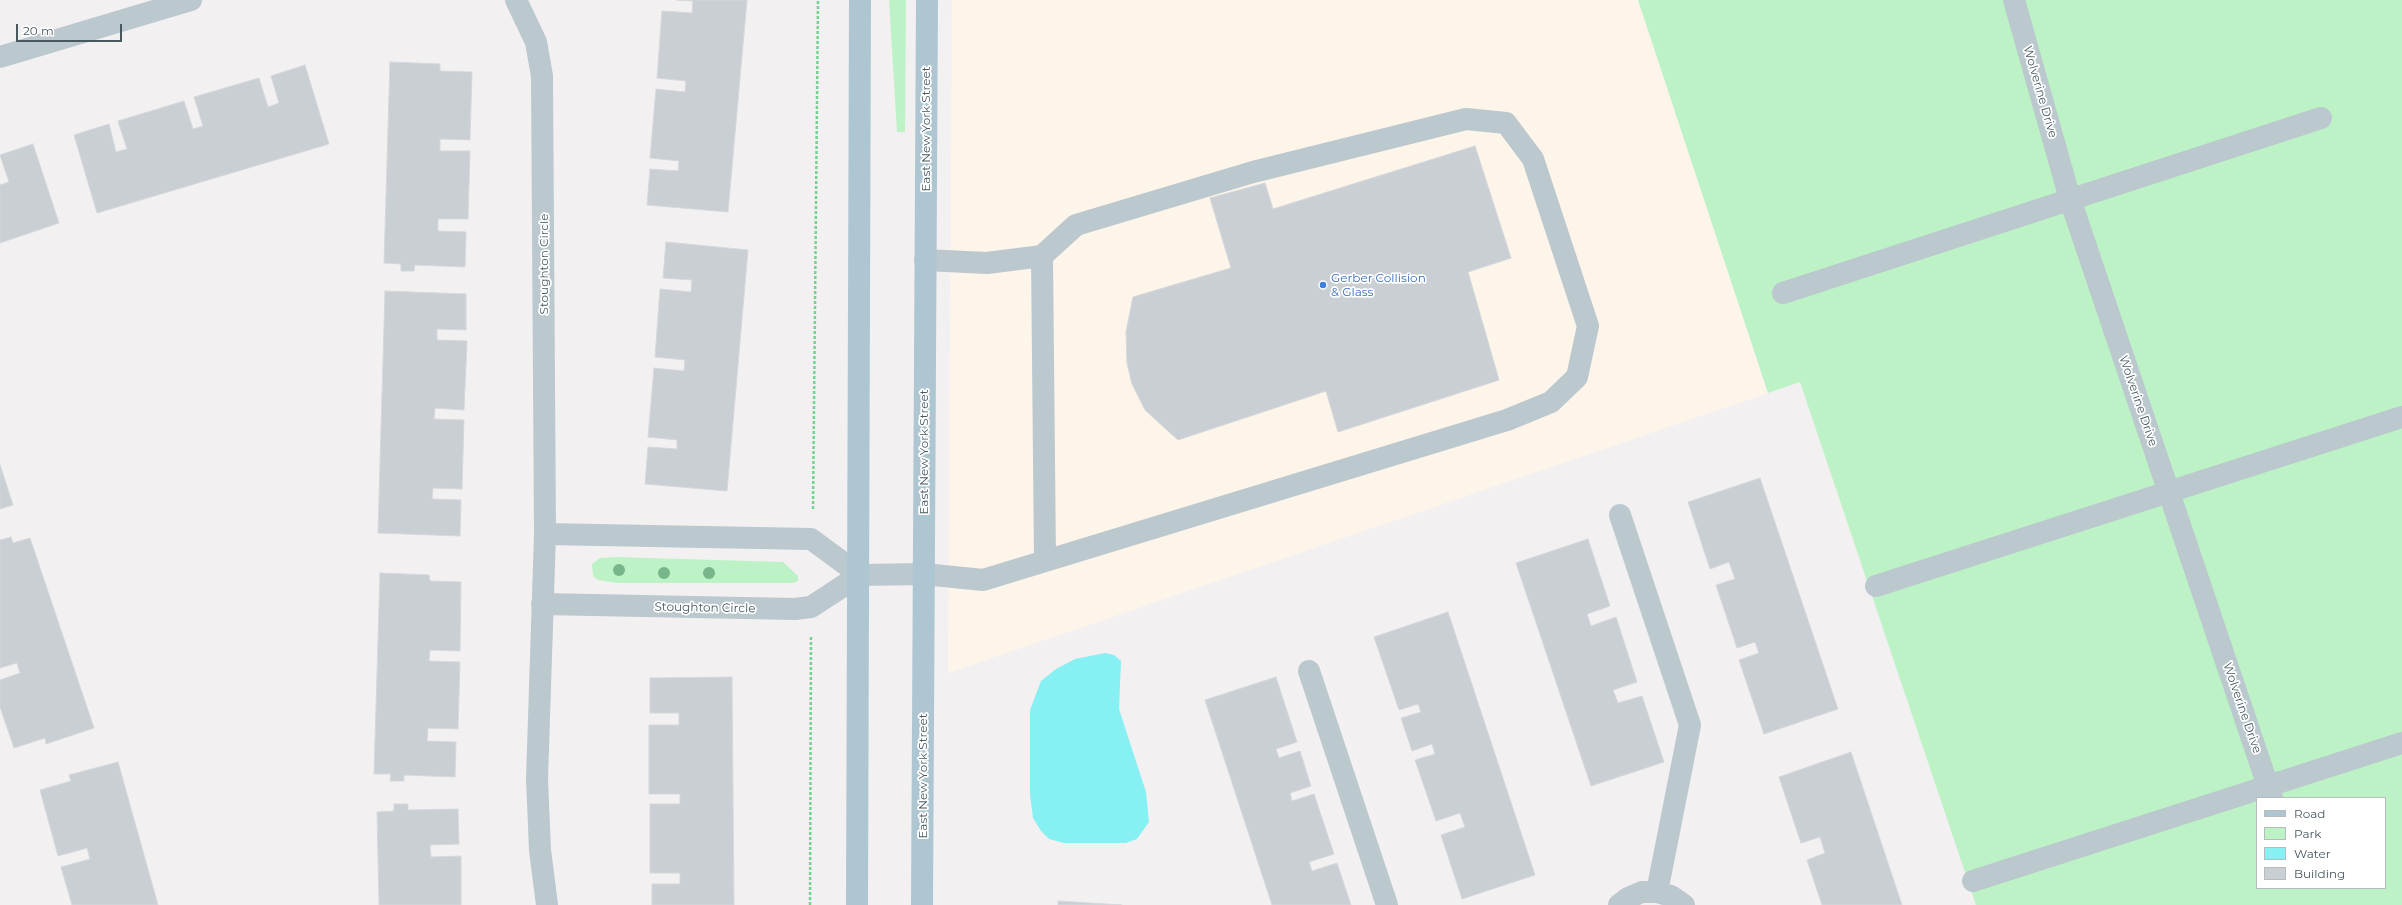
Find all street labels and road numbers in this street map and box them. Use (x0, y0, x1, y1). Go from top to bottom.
street label: Wolverine Drive (2020, 44, 2060, 140)
street label: East New York Street (919, 66, 933, 192)
street label: Stoughton Circle (537, 214, 551, 314)
street label: Wolverine Drive (2116, 354, 2160, 448)
street label: East New York Street (917, 389, 931, 515)
street label: Stoughton Circle (654, 600, 756, 616)
street label: Wolverine Drive (2220, 661, 2264, 755)
street label: East New York Street (916, 713, 930, 839)

